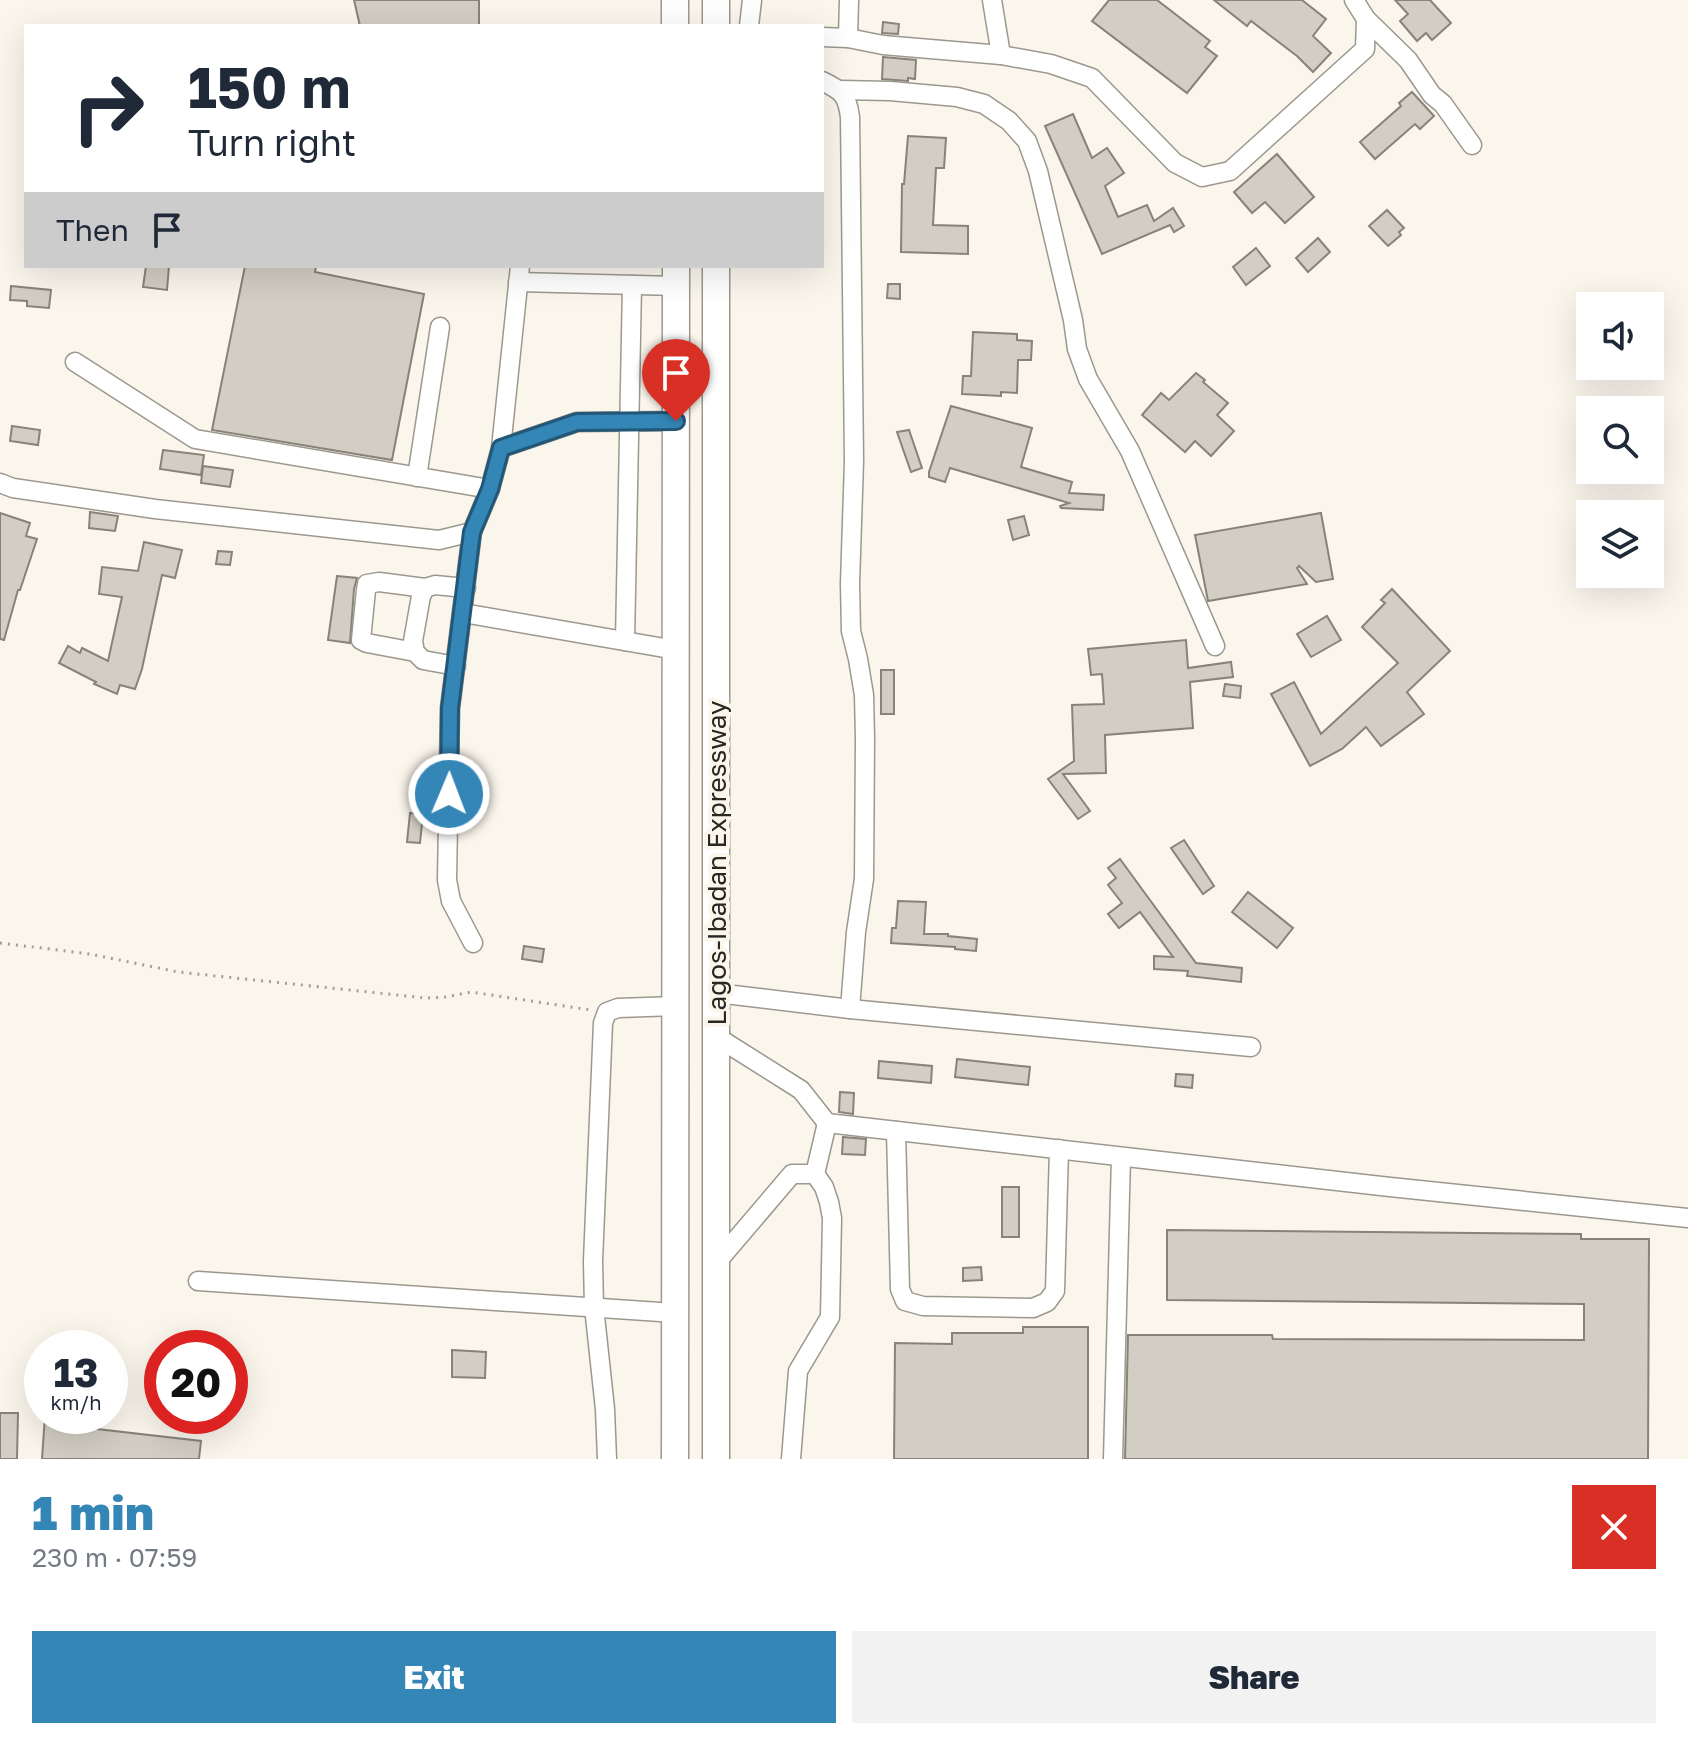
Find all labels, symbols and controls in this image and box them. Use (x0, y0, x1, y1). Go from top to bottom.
text: 150 m (188, 53, 350, 120)
icon: right (56, 56, 160, 160)
text: Turn right (188, 121, 356, 164)
icon: arrive (145, 208, 189, 252)
text: Then (56, 212, 129, 248)
map controls (1576, 292, 1664, 588)
button: sound (1576, 292, 1664, 380)
pin (642, 339, 710, 421)
icon: arrive (654, 351, 698, 395)
button: search (1576, 396, 1664, 484)
button: layers (1576, 500, 1664, 588)
street label: Lagos-Ibadan Expressway (701, 700, 732, 1025)
position arrow (407, 752, 491, 836)
speed limit sign: 20 (144, 1330, 248, 1434)
text: 13 (54, 1348, 99, 1396)
text: km/h (51, 1390, 101, 1414)
text: 1 min (32, 1483, 154, 1541)
button: close (1572, 1485, 1656, 1569)
text: 230 m · 07:59 (32, 1542, 197, 1573)
button: Exit (32, 1631, 836, 1723)
button: Share (852, 1631, 1656, 1723)

